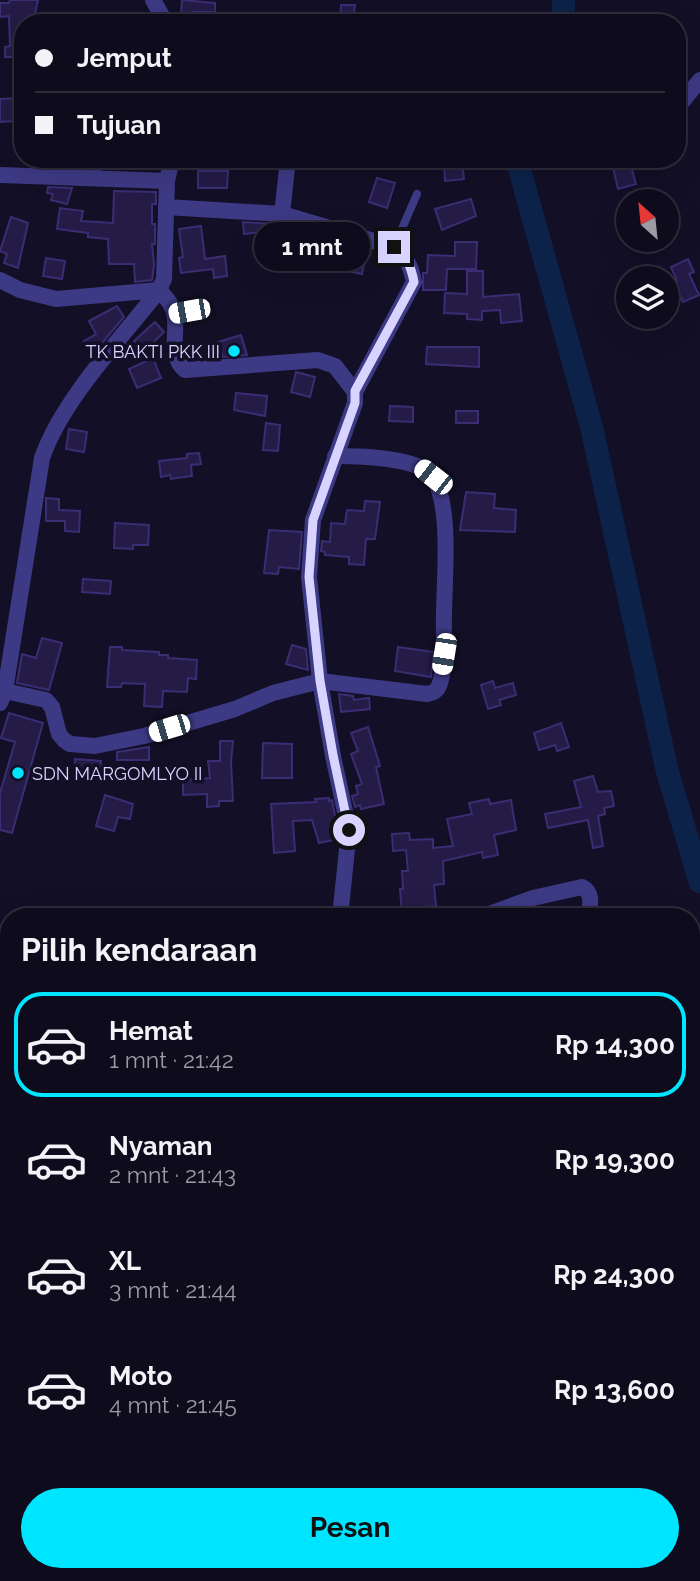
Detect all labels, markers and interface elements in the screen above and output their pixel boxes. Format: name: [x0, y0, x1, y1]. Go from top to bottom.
text: Jemput: [77, 43, 172, 73]
text: Tujuan: [77, 110, 161, 140]
north arrow: [616, 189, 679, 252]
map controls: [616, 189, 679, 329]
callout: 1 mnt: [254, 222, 370, 272]
route end: [378, 231, 410, 263]
text: 1 mnt: [282, 233, 342, 260]
button: layers: [616, 266, 679, 329]
car: [167, 297, 212, 325]
place label: TK BAKTI PKK III: [85, 341, 220, 362]
marker: TK BAKTI PKK III: [226, 343, 242, 359]
car: [410, 456, 457, 498]
car: [431, 632, 458, 676]
car: [146, 712, 193, 744]
place label: SDN MARGOMLYO II: [32, 763, 203, 784]
marker: SDN MARGOMLYO II: [10, 765, 26, 781]
route start: [333, 814, 365, 846]
text: Pilih kendaraan: [21, 931, 257, 968]
icon: car: [25, 1013, 88, 1076]
text: Hemat: [109, 1016, 193, 1046]
text: Rp 14,300: [555, 1030, 675, 1060]
text: 1 mnt · 21:42: [109, 1046, 234, 1073]
icon: car: [25, 1128, 88, 1191]
text: Nyaman: [109, 1131, 213, 1161]
text: Rp 19,300: [554, 1145, 675, 1175]
text: 2 mnt · 21:43: [109, 1161, 236, 1188]
icon: car: [25, 1243, 88, 1306]
text: XL: [109, 1246, 141, 1276]
text: Rp 24,300: [553, 1260, 675, 1290]
text: 3 mnt · 21:44: [109, 1276, 237, 1303]
icon: car: [25, 1358, 88, 1421]
text: Moto: [109, 1361, 172, 1391]
text: Rp 13,600: [554, 1375, 675, 1405]
text: 4 mnt · 21:45: [109, 1391, 237, 1418]
button: Pesan: [21, 1488, 679, 1568]

